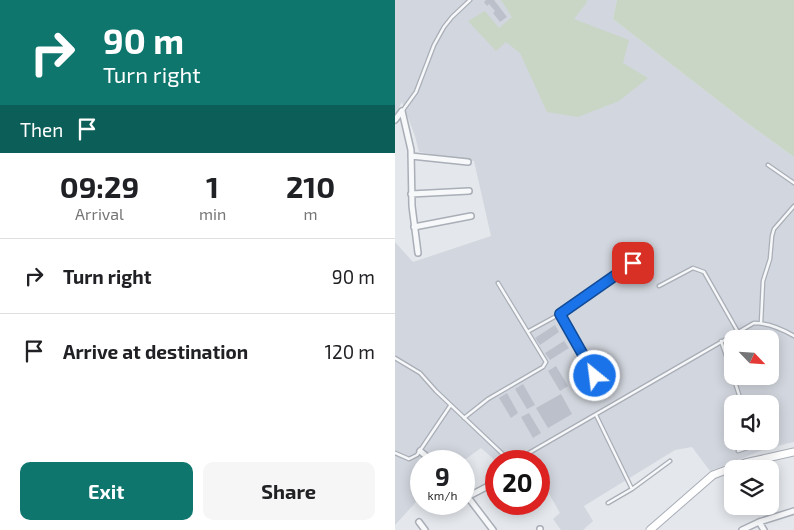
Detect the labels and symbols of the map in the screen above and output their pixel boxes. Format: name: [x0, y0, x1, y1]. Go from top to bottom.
pin: [612, 242, 654, 284]
north arrow: [724, 330, 779, 385]
position arrow: [568, 349, 620, 401]
speed limit sign: 20: [485, 450, 550, 515]

